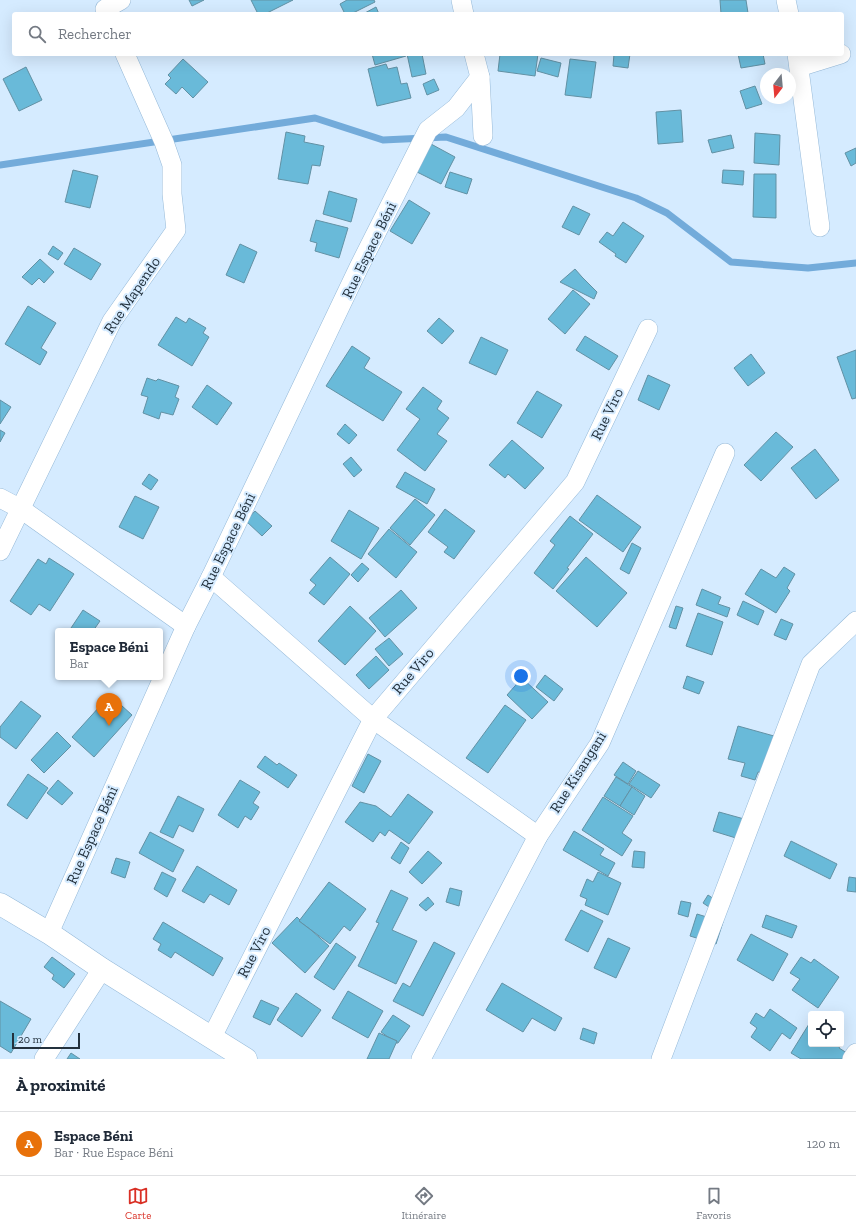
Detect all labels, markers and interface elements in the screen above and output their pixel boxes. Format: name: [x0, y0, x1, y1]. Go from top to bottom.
search box: [12, 12, 844, 56]
icon: search: [26, 23, 48, 45]
text: Rechercher: [58, 25, 132, 43]
north arrow: [760, 68, 796, 104]
street label: Rue Espace Béni: [338, 199, 400, 301]
street label: Rue Mapendo: [100, 253, 164, 337]
street label: Rue Viro: [587, 385, 627, 443]
street label: Rue Espace Béni: [197, 490, 259, 592]
popup: [55, 628, 163, 680]
text: Espace Béni: [69, 638, 149, 656]
street label: Rue Viro: [388, 644, 438, 698]
text: Bar: [69, 656, 89, 671]
your location: [511, 666, 531, 686]
pin: A: [96, 693, 122, 726]
street label: Rue Kisangani: [546, 728, 610, 816]
street label: Rue Espace Béni: [62, 783, 122, 887]
street label: Rue Viro: [233, 923, 275, 981]
map controls: [808, 1011, 844, 1047]
button: locate: [808, 1011, 844, 1047]
scale bar: [12, 1031, 80, 1050]
text: 20 m: [18, 1033, 42, 1046]
text: À proximité: [16, 1075, 105, 1095]
text: Espace Béni: [54, 1127, 133, 1145]
text: A: [25, 1136, 33, 1151]
text: 120 m: [807, 1136, 840, 1151]
text: Bar · Rue Espace Béni: [54, 1145, 173, 1160]
tab: Carte: [125, 1185, 151, 1222]
tab: Itinéraire: [401, 1185, 446, 1222]
tab: Favoris: [696, 1185, 731, 1222]

